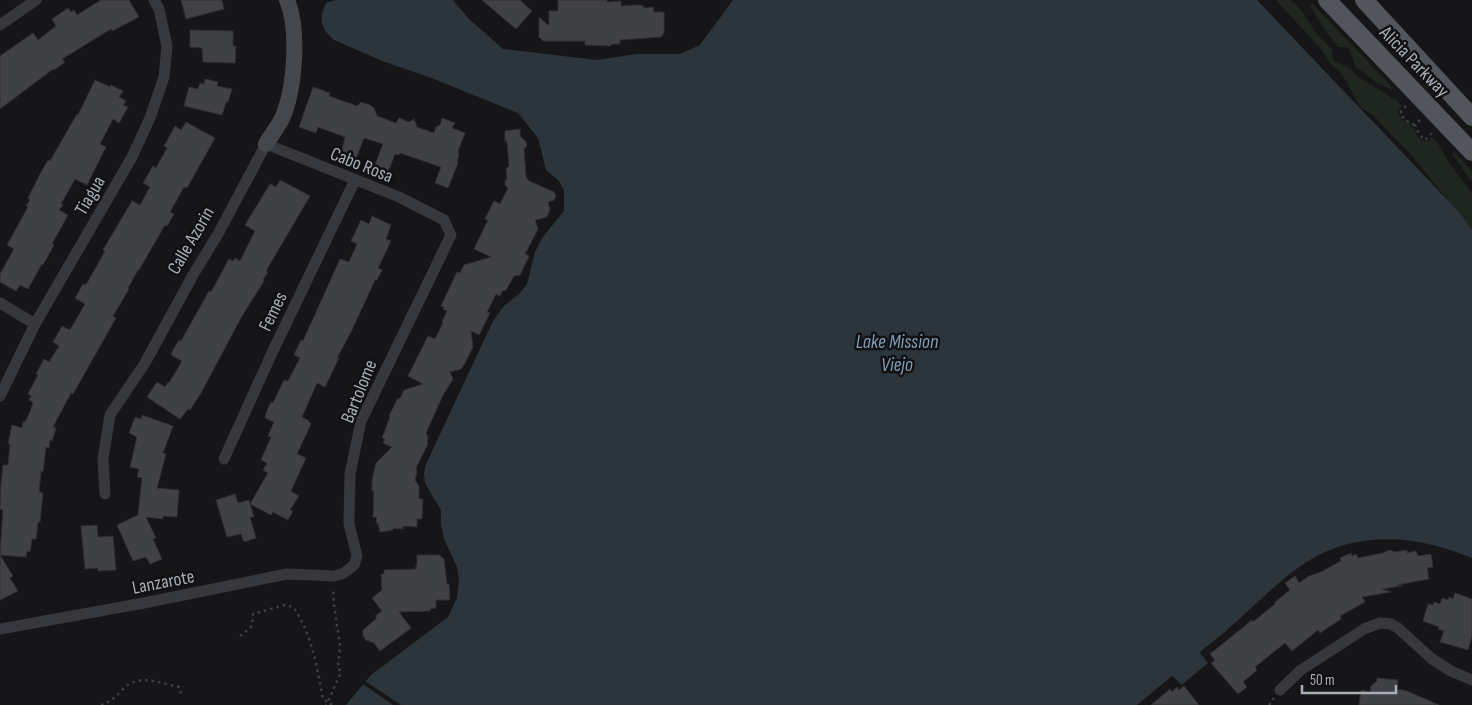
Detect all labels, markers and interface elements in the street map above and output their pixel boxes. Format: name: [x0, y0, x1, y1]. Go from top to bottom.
street label: Alicia Parkway: [1374, 21, 1454, 103]
street label: Cabo Rosa: [327, 142, 396, 188]
street label: Tiagua: [70, 172, 111, 219]
street label: Calle Azorin: [163, 203, 220, 278]
street label: Femes: [254, 288, 293, 335]
water label: Lake Mission Viejo: [856, 330, 938, 377]
street label: Bartolome: [336, 357, 382, 427]
street label: Lanzarote: [130, 565, 196, 600]
scale bar: [1302, 662, 1396, 694]
text: 50 m: [1310, 671, 1335, 690]

